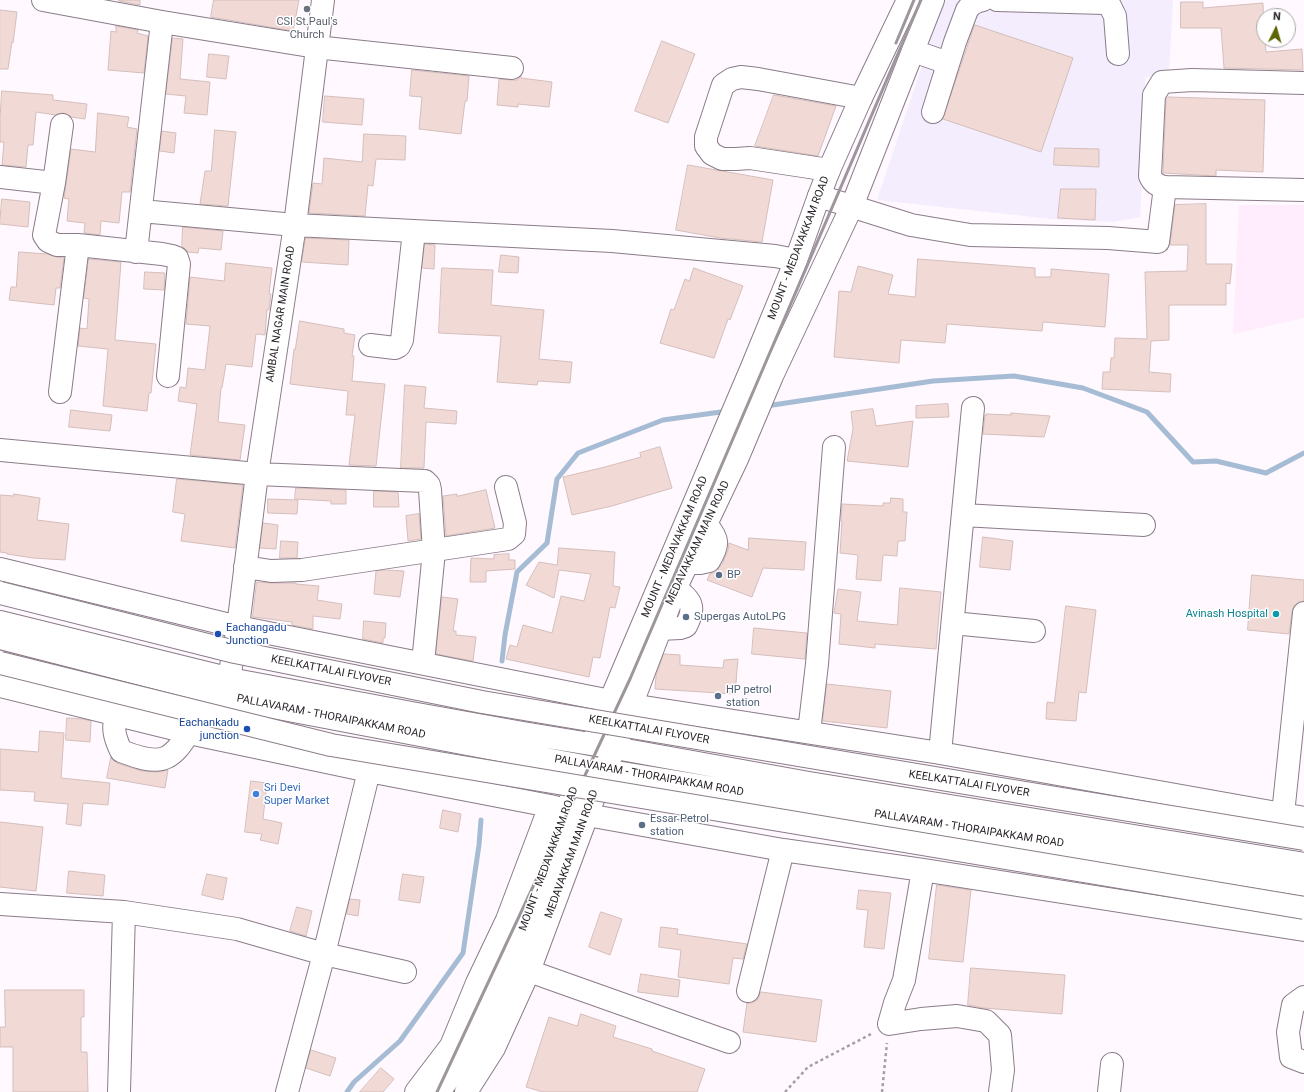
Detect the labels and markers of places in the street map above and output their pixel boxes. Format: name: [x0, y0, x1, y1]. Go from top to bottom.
marker: CSI St.Paul's Church: [302, 4, 312, 14]
place label: CSI St.Paul's Church: [276, 15, 338, 41]
place label: BP: [727, 568, 741, 582]
marker: BP: [714, 570, 724, 580]
place label: Avinash Hospital: [1186, 607, 1268, 621]
marker: Avinash Hospital: [1271, 609, 1281, 619]
place label: Supergas AutoLPG: [694, 610, 786, 624]
marker: Supergas AutoLPG: [681, 612, 691, 622]
place label: Eachangadu Junction: [226, 621, 287, 647]
marker: Eachangadu Junction: [213, 629, 223, 639]
place label: HP petrol station: [726, 683, 772, 709]
marker: HP petrol station: [713, 691, 723, 701]
place label: Eachankadu junction: [179, 716, 239, 742]
marker: Eachankadu junction: [242, 724, 252, 734]
place label: Sri Devi Super Market: [264, 781, 329, 807]
marker: Sri Devi Super Market: [251, 789, 261, 799]
place label: Essar Petrol station: [650, 812, 709, 838]
marker: Essar Petrol station: [637, 820, 647, 830]

